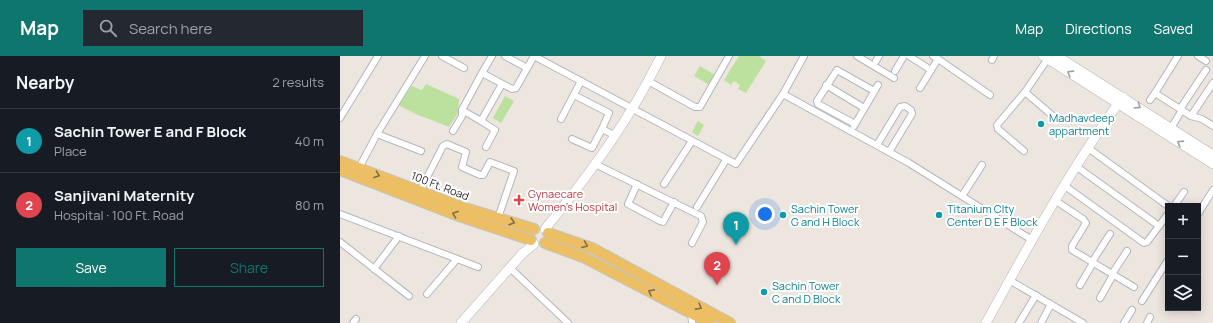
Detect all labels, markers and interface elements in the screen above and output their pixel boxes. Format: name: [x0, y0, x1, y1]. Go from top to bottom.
search box: [83, 10, 363, 46]
text: Map: [20, 15, 59, 41]
icon: search: [97, 17, 119, 39]
text: Search here: [129, 18, 212, 39]
text: Map: [1015, 19, 1043, 38]
text: Directions: [1065, 19, 1132, 38]
text: Saved: [1154, 19, 1193, 38]
text: Nearby: [16, 71, 74, 94]
one-way arrow: [1067, 71, 1074, 78]
text: 2 results: [272, 73, 324, 91]
one-way arrow: [1134, 102, 1141, 109]
place label: Madhavdeep appartment: [1049, 110, 1115, 138]
marker: Madhavdeep appartment: [1036, 119, 1046, 129]
text: Sachin Tower E and F Block: [54, 121, 246, 142]
text: 1: [26, 132, 32, 150]
text: 40 m: [295, 132, 324, 150]
one-way arrow: [1177, 140, 1184, 147]
text: Place: [54, 142, 87, 160]
street label: 100 Ft. Road: [409, 168, 471, 203]
one-way arrow: [373, 170, 380, 178]
text: Sanjivani Maternity: [54, 185, 194, 206]
place label: Gynaecare Women's Hospital: [528, 186, 617, 214]
marker: Gynaecare Women's Hospital: [513, 194, 525, 206]
text: 2: [25, 196, 33, 214]
text: 80 m: [295, 196, 324, 214]
place label: Sachin Tower G and H Block: [791, 201, 860, 229]
place label: Titanium CIty Center D E F Block: [947, 201, 1038, 229]
map controls: [1165, 203, 1201, 311]
button: +: [1165, 203, 1201, 239]
your location: [755, 204, 775, 224]
text: Hospital · 100 Ft. Road: [54, 206, 184, 224]
marker: Sachin Tower G and H Block: [778, 210, 788, 220]
marker: Titanium CIty Center D E F Block: [934, 210, 944, 220]
one-way arrow: [451, 211, 458, 219]
pin: 1: [723, 212, 749, 245]
one-way arrow: [509, 217, 516, 226]
button: −: [1165, 239, 1201, 275]
one-way arrow: [580, 240, 588, 248]
button: Save: [16, 248, 166, 287]
button: Share: [174, 248, 324, 287]
pin: 2: [704, 252, 730, 285]
button: layers: [1165, 275, 1201, 311]
place label: Sachin Tower C and D Block: [772, 278, 841, 306]
marker: Sachin Tower C and D Block: [759, 287, 769, 297]
one-way arrow: [647, 289, 655, 296]
one-way arrow: [695, 302, 703, 309]

